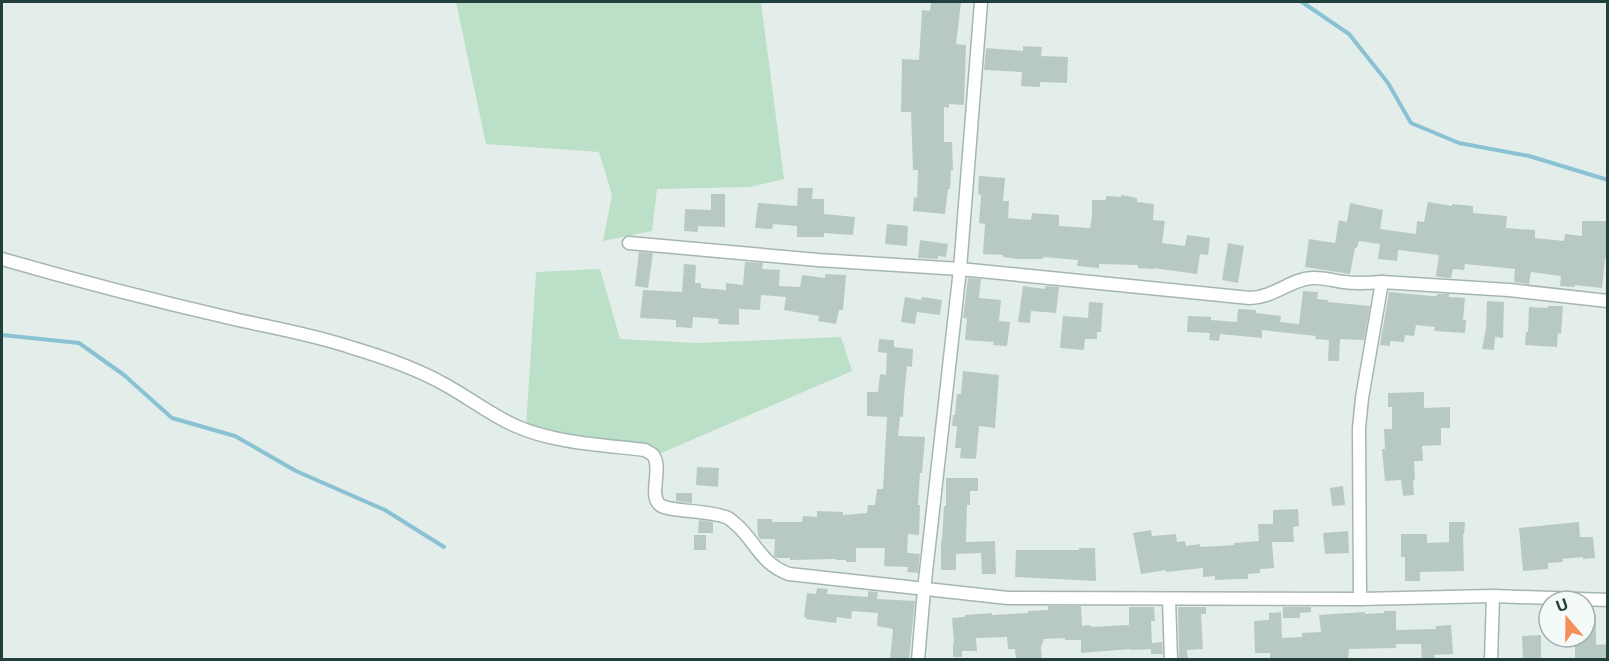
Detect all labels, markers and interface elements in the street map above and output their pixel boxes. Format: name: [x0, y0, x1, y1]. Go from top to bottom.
north arrow: [1537, 589, 1597, 649]
text: U: [1552, 592, 1571, 617]

